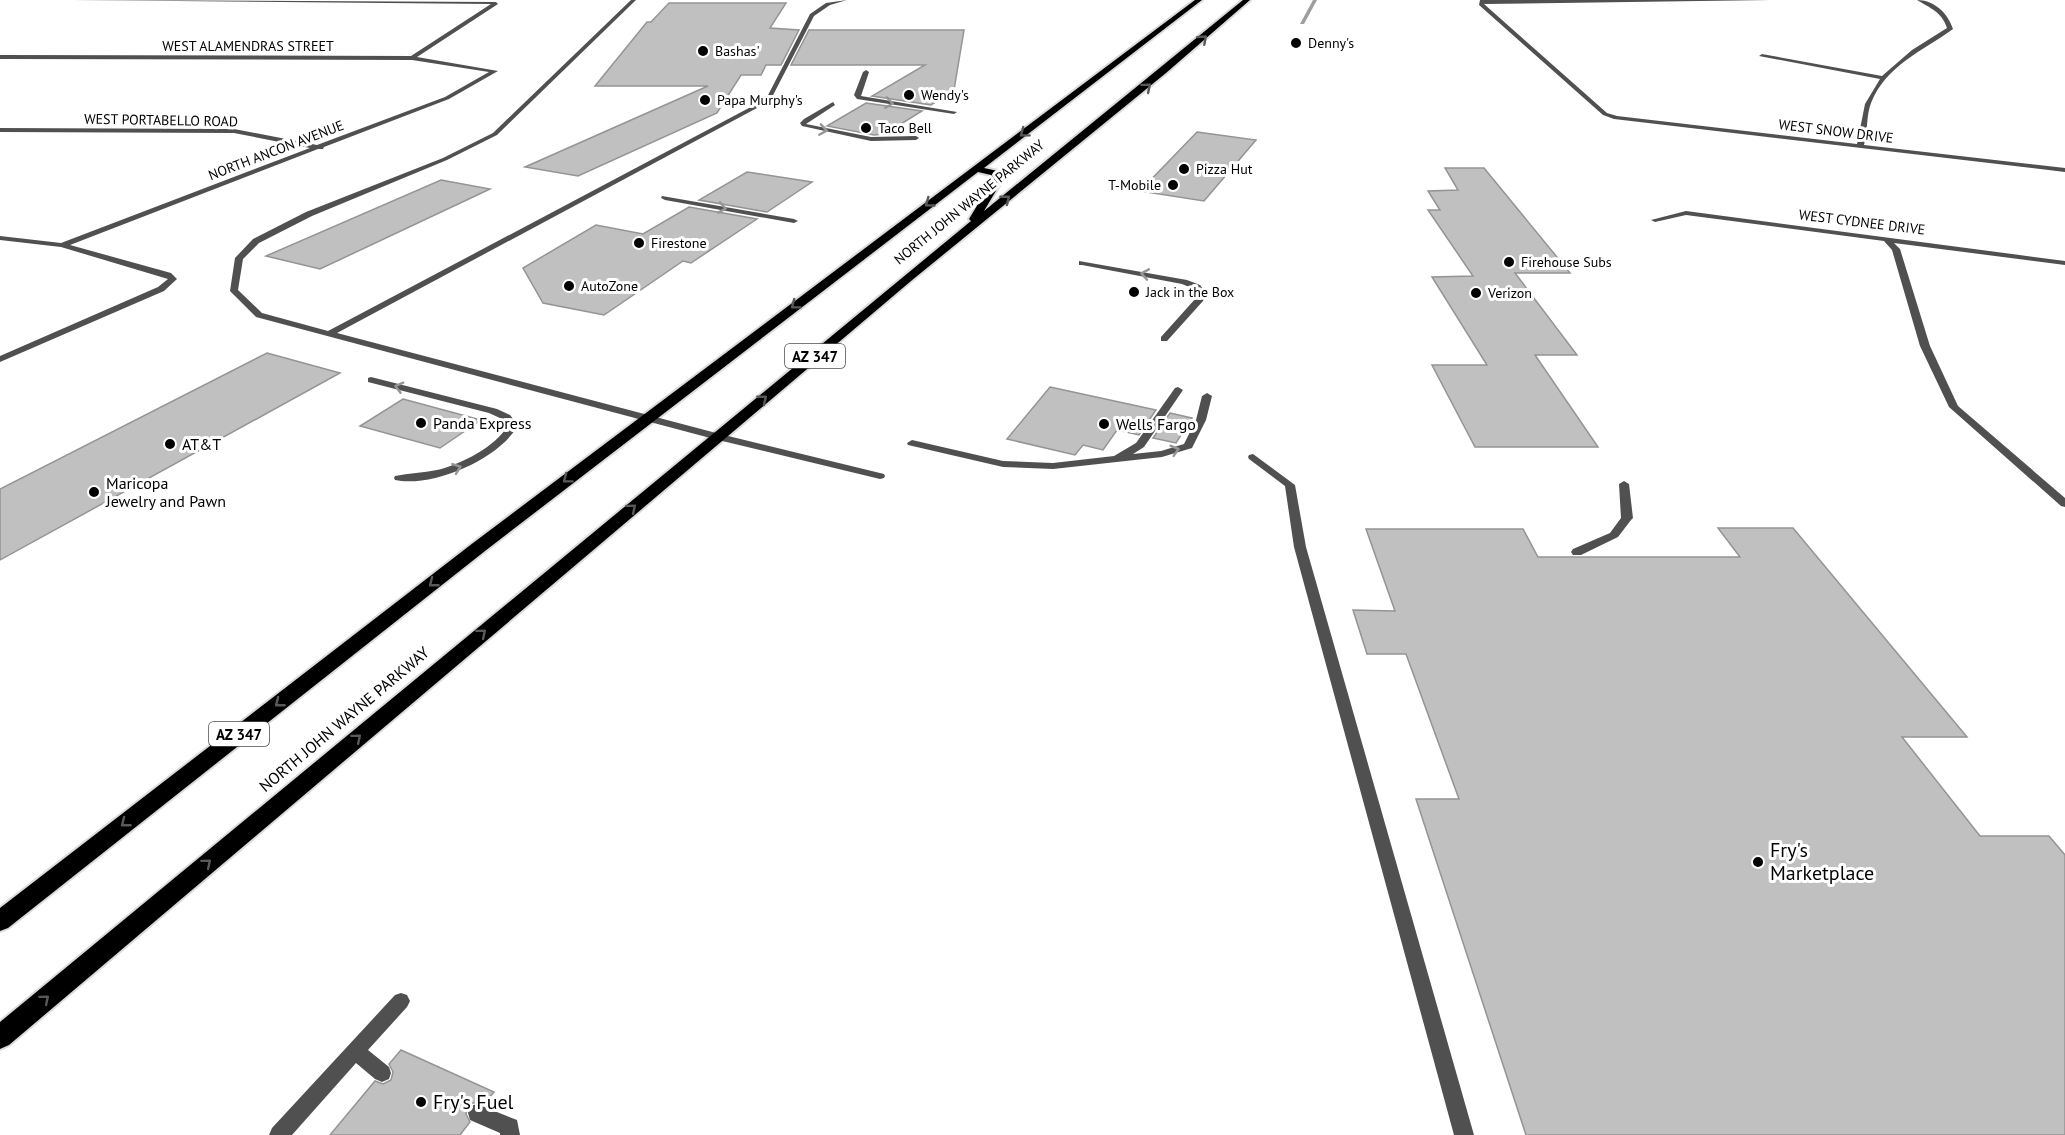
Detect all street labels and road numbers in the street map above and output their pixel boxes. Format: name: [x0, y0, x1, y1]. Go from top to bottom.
street label: WEST ALAMENDRAS STREET: [162, 37, 334, 55]
street label: WEST PORTABELLO ROAD: [84, 110, 238, 130]
street label: WEST SNOW DRIVE: [1778, 115, 1894, 147]
street label: NORTH ANCON AVENUE: [206, 116, 346, 184]
street label: NORTH JOHN WAYNE PARKWAY: [890, 136, 1048, 268]
street label: WEST CYDNEE DRIVE: [1798, 205, 1926, 239]
road number: AZ 347: [785, 344, 845, 368]
street label: NORTH JOHN WAYNE PARKWAY: [255, 642, 433, 796]
road number: AZ 347: [209, 722, 269, 746]

